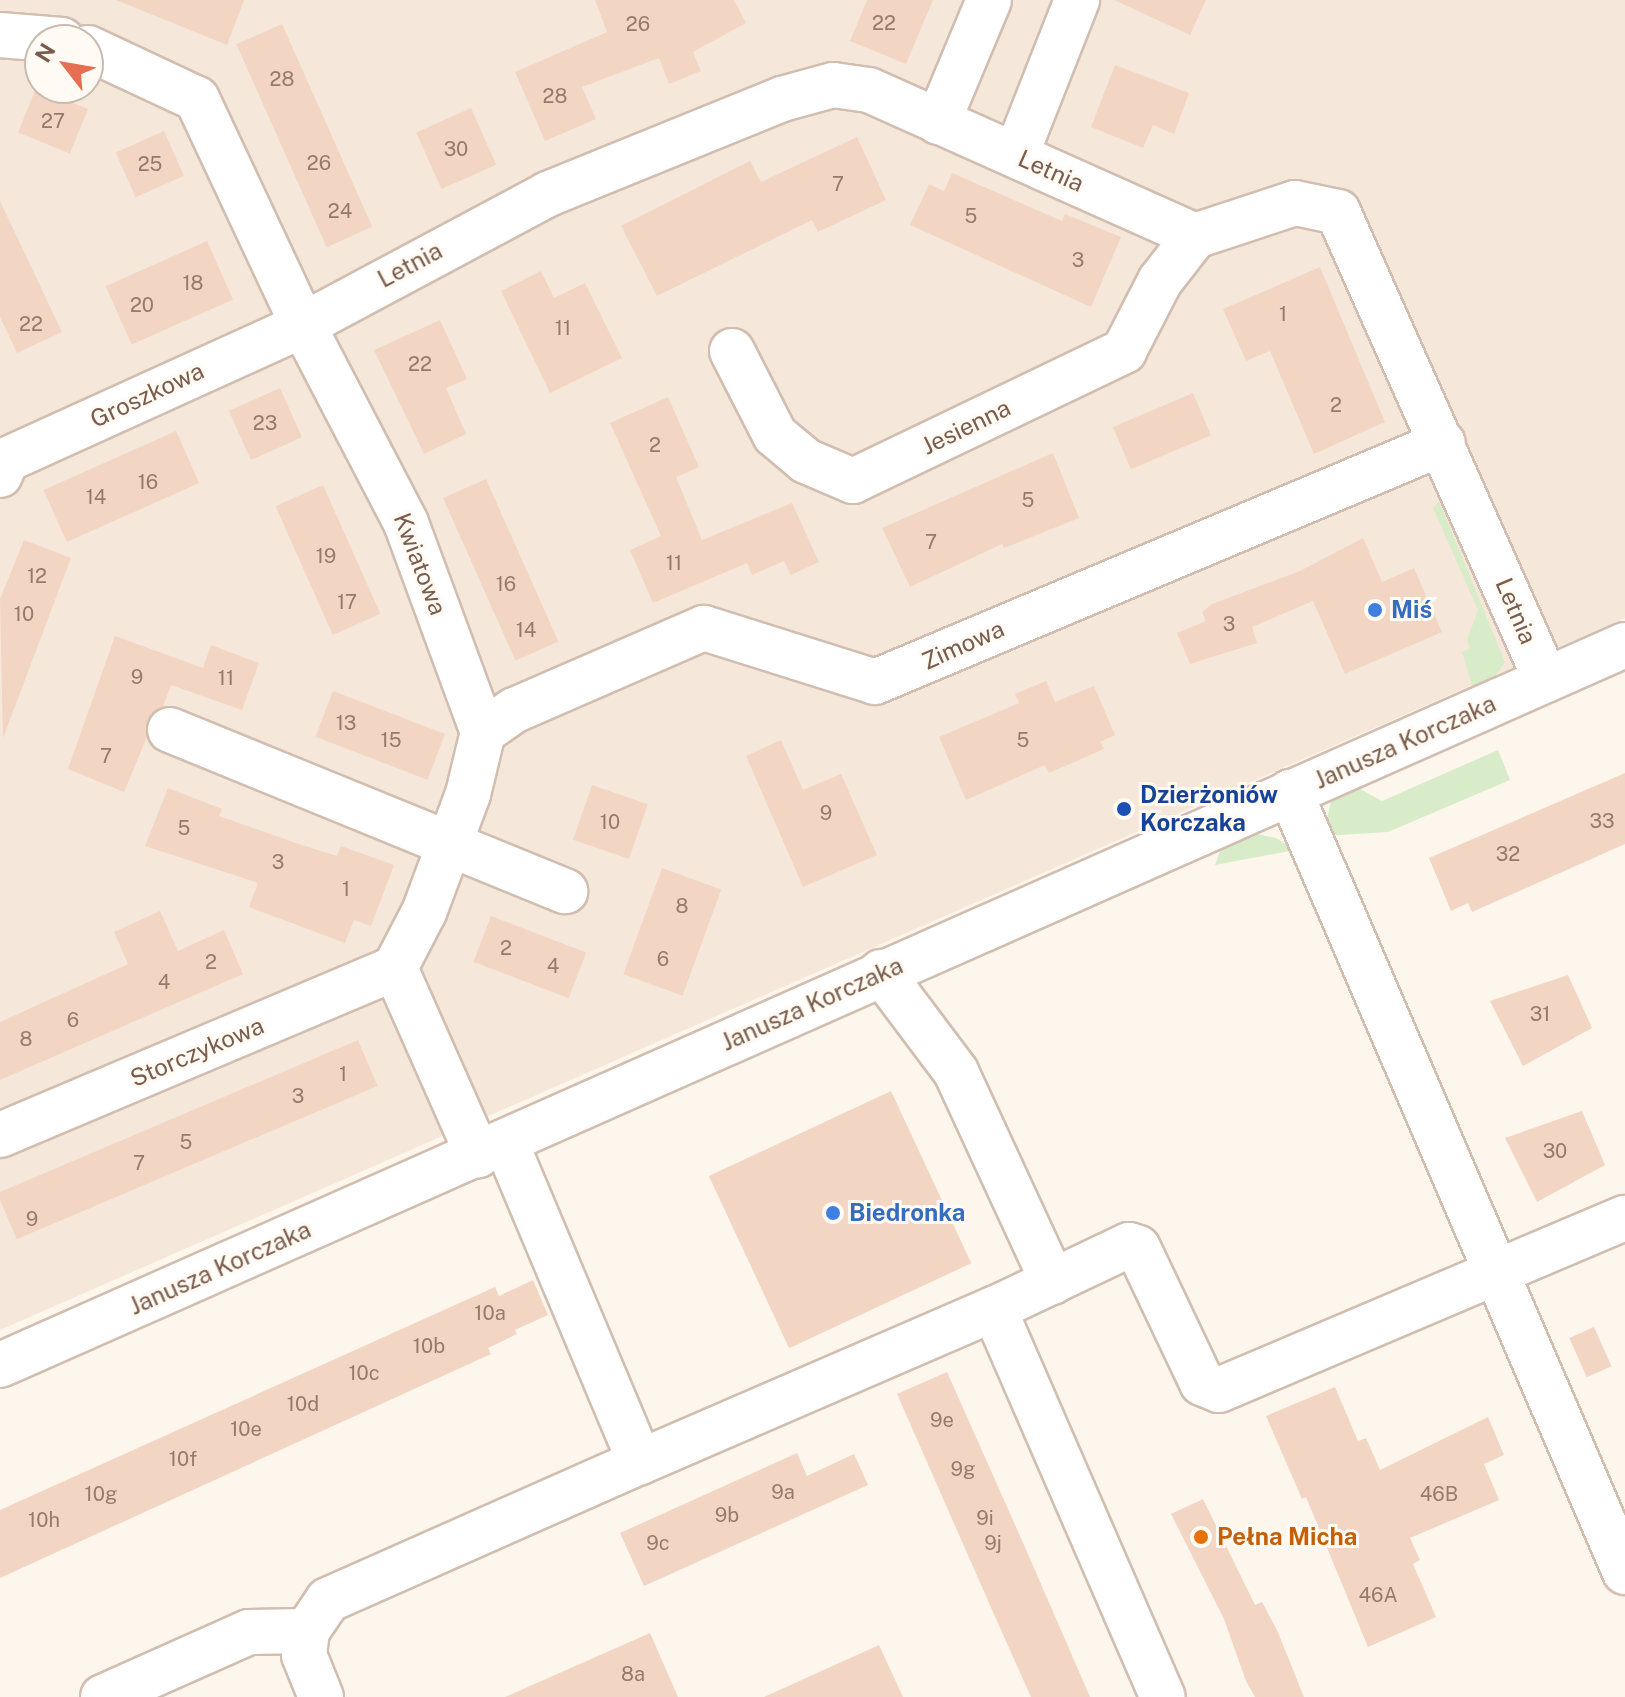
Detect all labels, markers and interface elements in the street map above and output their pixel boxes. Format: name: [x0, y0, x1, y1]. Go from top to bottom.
house number: 22: [872, 11, 896, 35]
house number: 26: [626, 12, 650, 36]
north arrow: [24, 24, 104, 104]
text: N: [30, 39, 61, 67]
house number: 28: [270, 67, 294, 91]
house number: 28: [543, 84, 567, 108]
house number: 27: [41, 109, 65, 133]
house number: 30: [444, 137, 468, 161]
street label: Letnia: [1014, 144, 1088, 198]
house number: 26: [307, 151, 331, 175]
house number: 25: [138, 152, 162, 176]
house number: 7: [832, 172, 844, 196]
house number: 24: [328, 199, 352, 223]
house number: 5: [965, 204, 977, 228]
street label: Letnia: [373, 236, 447, 294]
house number: 3: [1072, 248, 1084, 272]
house number: 18: [182, 271, 204, 295]
house number: 20: [130, 293, 154, 317]
house number: 1: [1279, 302, 1287, 326]
house number: 22: [19, 312, 43, 336]
house number: 11: [555, 316, 571, 340]
house number: 22: [408, 352, 432, 376]
street label: Groszkowa: [86, 356, 208, 434]
street label: Jesienna: [917, 393, 1015, 461]
house number: 2: [1330, 393, 1342, 417]
house number: 23: [253, 411, 277, 435]
house number: 2: [649, 433, 661, 457]
house number: 16: [138, 470, 158, 494]
house number: 14: [86, 485, 106, 509]
house number: 5: [1022, 488, 1034, 512]
street label: Kwiatowa: [387, 509, 453, 619]
house number: 7: [925, 530, 937, 554]
house number: 19: [316, 544, 336, 568]
house number: 11: [666, 551, 682, 575]
house number: 12: [27, 564, 47, 588]
house number: 16: [496, 572, 516, 596]
street label: Letnia: [1489, 574, 1543, 648]
house number: 17: [337, 590, 357, 614]
place label: Miś: [1391, 596, 1432, 624]
marker: Miś: [1366, 601, 1384, 619]
house number: 10: [14, 602, 34, 626]
house number: 3: [1223, 612, 1235, 636]
street label: Zimowa: [917, 614, 1009, 676]
house number: 14: [516, 618, 536, 642]
house number: 9: [131, 665, 143, 689]
house number: 11: [218, 666, 234, 690]
street label: Janusza Korczaka: [1310, 689, 1500, 795]
house number: 13: [336, 711, 356, 735]
house number: 15: [381, 728, 401, 752]
house number: 5: [1017, 728, 1029, 752]
house number: 7: [100, 744, 112, 768]
place label: Dzierżoniów Korczaka: [1140, 781, 1278, 837]
marker: Dzierżoniów Korczaka: [1115, 800, 1133, 818]
house number: 9: [820, 801, 832, 825]
house number: 33: [1589, 809, 1615, 833]
house number: 10: [600, 810, 620, 834]
house number: 5: [178, 816, 190, 840]
house number: 32: [1496, 842, 1520, 866]
house number: 3: [272, 850, 284, 874]
house number: 1: [342, 877, 350, 901]
house number: 8: [676, 894, 688, 918]
house number: 2: [500, 936, 512, 960]
house number: 6: [657, 947, 669, 971]
house number: 2: [205, 950, 217, 974]
street label: Janusza Korczaka: [717, 951, 907, 1057]
house number: 4: [547, 954, 559, 978]
house number: 4: [158, 970, 170, 994]
house number: 31: [1530, 1002, 1550, 1026]
house number: 6: [67, 1008, 79, 1032]
street label: Storczykowa: [126, 1011, 268, 1093]
house number: 8: [20, 1027, 32, 1051]
house number: 1: [339, 1062, 347, 1086]
house number: 3: [292, 1084, 304, 1108]
house number: 5: [180, 1130, 192, 1154]
house number: 30: [1543, 1139, 1567, 1163]
house number: 7: [133, 1151, 145, 1175]
place label: Biedronka: [849, 1199, 965, 1227]
marker: Biedronka: [824, 1204, 842, 1222]
house number: 9: [26, 1207, 38, 1231]
street label: Janusza Korczaka: [125, 1215, 315, 1321]
house number: 10a: [474, 1301, 506, 1325]
house number: 10b: [413, 1334, 445, 1358]
house number: 10c: [348, 1361, 380, 1385]
house number: 10d: [287, 1392, 319, 1416]
house number: 9e: [930, 1408, 954, 1432]
house number: 10e: [230, 1417, 262, 1441]
house number: 10f: [169, 1447, 197, 1471]
house number: 9g: [951, 1457, 975, 1481]
house number: 9a: [771, 1480, 795, 1504]
house number: 10g: [85, 1482, 117, 1506]
house number: 46B: [1420, 1482, 1458, 1506]
house number: 9b: [715, 1503, 739, 1527]
house number: 9i: [976, 1506, 994, 1530]
house number: 10h: [28, 1508, 60, 1532]
place label: Pełna Micha: [1217, 1523, 1357, 1551]
marker: Pełna Micha: [1192, 1528, 1210, 1546]
house number: 9c: [646, 1531, 670, 1555]
house number: 9j: [984, 1531, 1002, 1555]
house number: 46A: [1358, 1583, 1398, 1607]
house number: 8a: [621, 1662, 645, 1686]

